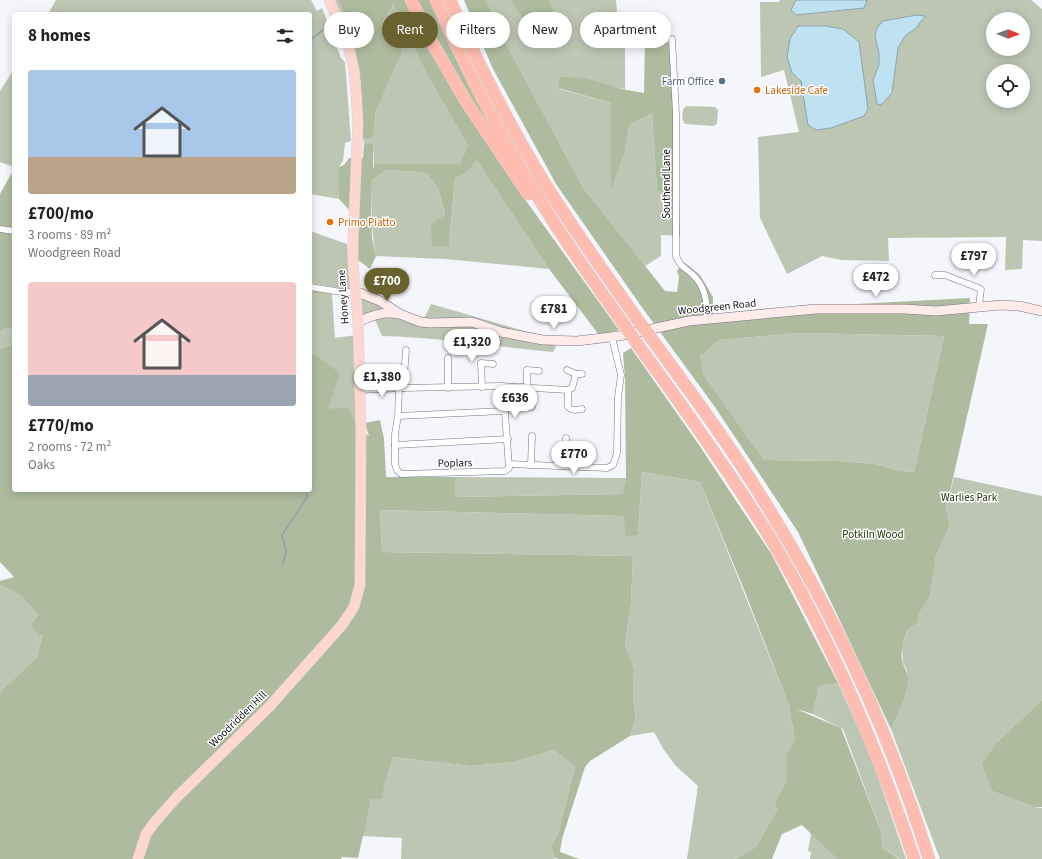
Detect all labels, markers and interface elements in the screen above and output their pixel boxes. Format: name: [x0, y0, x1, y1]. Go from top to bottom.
chip: Buy: [324, 12, 374, 48]
chip: Rent: [382, 12, 438, 48]
chip: Filters: [446, 12, 510, 48]
chip: New: [518, 12, 572, 48]
chip: Apartment: [580, 12, 671, 48]
north arrow: [986, 12, 1030, 56]
map controls: [986, 12, 1030, 108]
text: 8 homes: [28, 24, 90, 48]
icon: filters: [274, 25, 296, 47]
button: locate: [986, 64, 1030, 108]
place label: Farm Office: [662, 74, 715, 89]
marker: Farm Office: [717, 76, 727, 86]
place label: Lakeside Cafe: [765, 83, 829, 98]
marker: Lakeside Cafe: [752, 85, 762, 95]
icon: home: [126, 96, 198, 168]
street label: Southend Lane: [659, 149, 674, 219]
text: £700/mo: [28, 202, 94, 226]
place label: Primo Piatto: [338, 215, 395, 230]
marker: Primo Piatto: [325, 217, 335, 227]
text: 3 rooms · 89 m²: [28, 226, 111, 244]
pin: £797: [950, 243, 998, 277]
text: Woodgreen Road: [28, 244, 121, 262]
text: £797: [960, 247, 988, 265]
pin: £472: [852, 264, 900, 298]
pin: £700: [363, 268, 411, 302]
text: £472: [862, 268, 890, 286]
street label: Honey Lane: [334, 269, 352, 325]
text: £700: [373, 272, 401, 290]
street label: Woodgreen Road: [677, 295, 757, 319]
pin: £781: [530, 296, 578, 330]
text: £781: [540, 300, 568, 318]
icon: home: [126, 308, 198, 380]
pin: £1,320: [439, 329, 505, 363]
text: £1,320: [453, 333, 491, 351]
pin: £1,380: [349, 364, 415, 398]
text: £1,380: [363, 368, 401, 386]
pin: £636: [491, 385, 539, 419]
text: £636: [501, 389, 529, 407]
text: £770/mo: [28, 414, 94, 438]
text: 2 rooms · 72 m²: [28, 438, 111, 456]
pin: £770: [550, 441, 598, 475]
text: £770: [560, 445, 588, 463]
street label: Poplars: [437, 455, 473, 471]
text: Oaks: [28, 456, 55, 474]
park label: Warlies Park: [941, 490, 998, 505]
park label: Potkiln Wood: [842, 527, 904, 542]
street label: Woodridden Hill: [206, 688, 270, 750]

